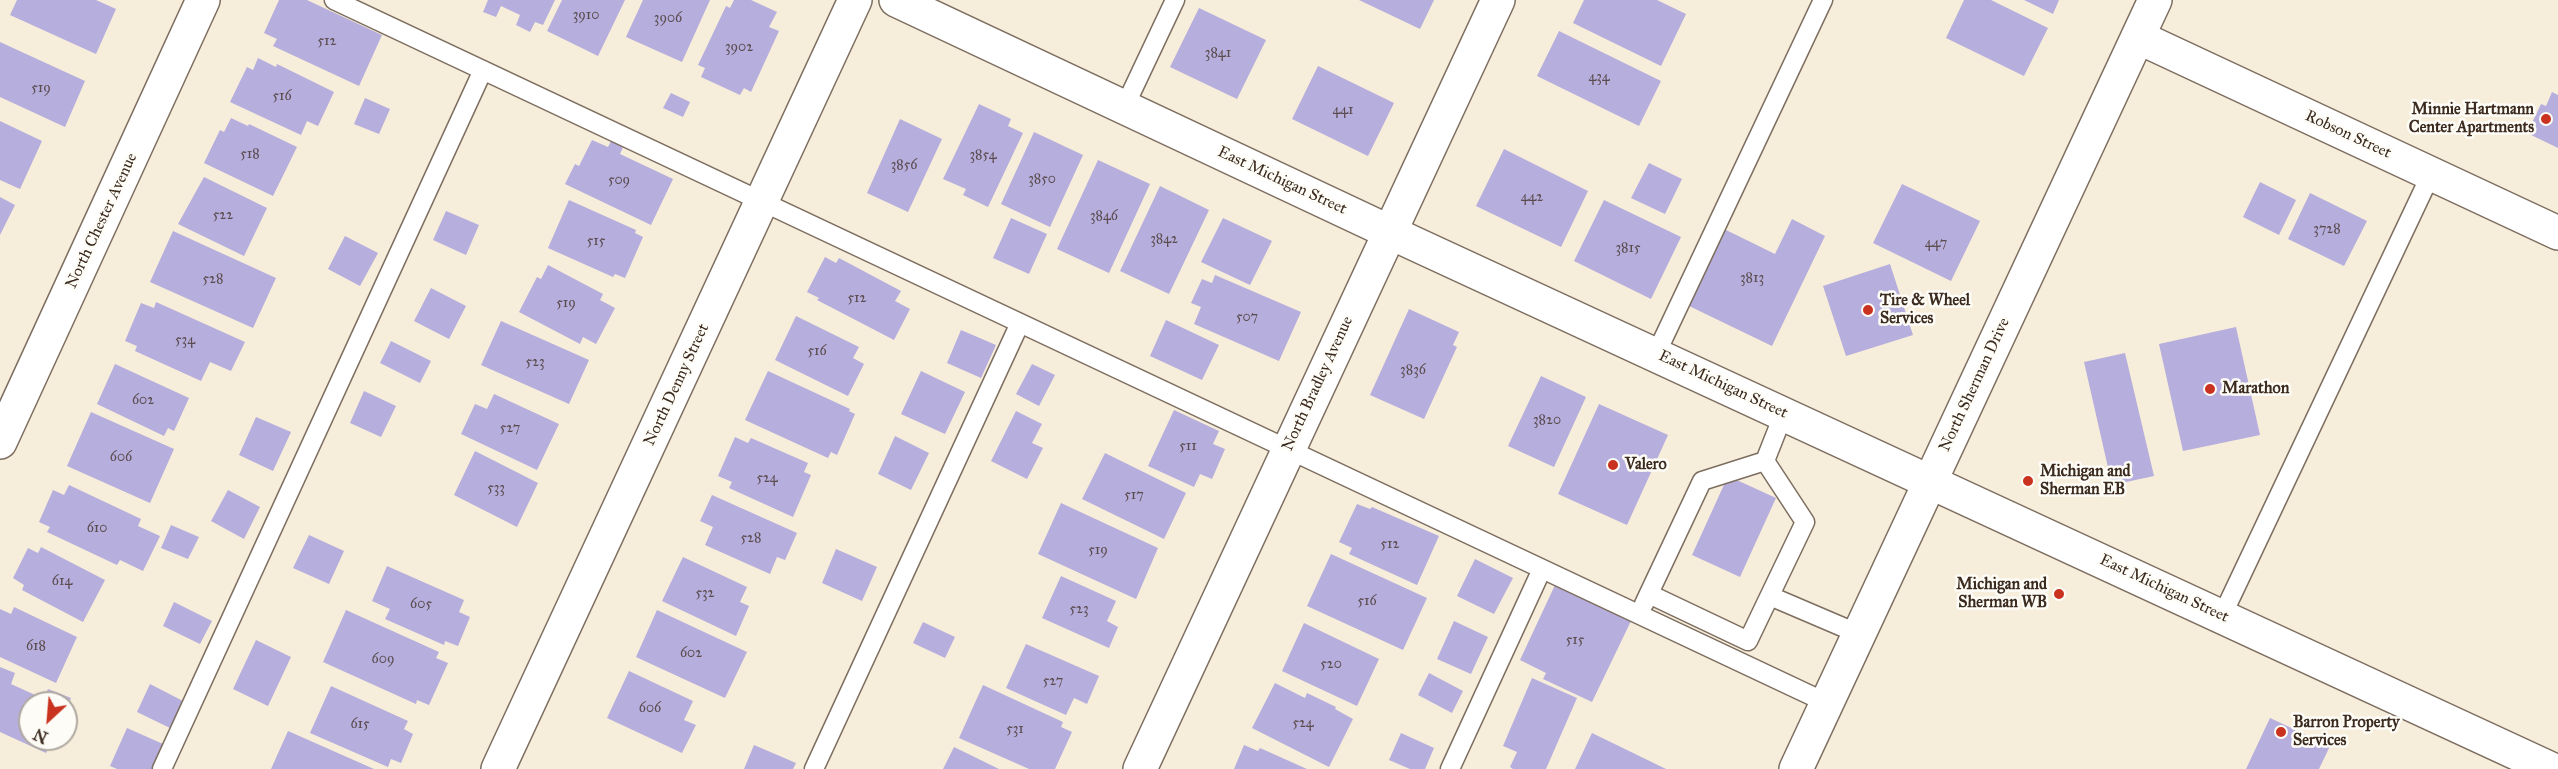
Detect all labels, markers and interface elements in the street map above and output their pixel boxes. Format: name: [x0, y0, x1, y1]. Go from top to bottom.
house number: 3910: [573, 8, 599, 24]
house number: 3906: [654, 11, 682, 27]
house number: 512: [318, 34, 336, 50]
house number: 3902: [725, 40, 753, 56]
house number: 3841: [1205, 46, 1231, 62]
house number: 434: [1588, 70, 1610, 86]
house number: 519: [31, 81, 51, 97]
house number: 516: [272, 89, 292, 105]
place label: Minnie Hartmann Center Apartments: [2409, 100, 2534, 138]
house number: 441: [1332, 103, 1354, 119]
street label: Robson Street: [2302, 107, 2394, 163]
marker: Minnie Hartmann Center Apartments: [2539, 112, 2553, 126]
street label: East Michigan Street: [1214, 143, 1350, 219]
house number: 518: [240, 147, 260, 163]
house number: 3854: [970, 148, 996, 164]
street label: North Chester Avenue: [62, 150, 142, 292]
house number: 3856: [891, 158, 917, 174]
house number: 3850: [1028, 172, 1056, 188]
house number: 509: [608, 173, 630, 189]
house number: 442: [1521, 190, 1543, 206]
house number: 522: [213, 208, 233, 224]
house number: 3846: [1090, 209, 1118, 225]
house number: 3728: [2313, 222, 2341, 238]
house number: 3842: [1150, 232, 1178, 248]
house number: 515: [587, 234, 605, 250]
house number: 447: [1925, 236, 1947, 252]
house number: 3815: [1616, 241, 1640, 257]
house number: 3813: [1740, 271, 1764, 287]
house number: 528: [203, 272, 223, 288]
house number: 512: [848, 291, 866, 307]
place label: Tire & Wheel Services: [1880, 291, 1970, 329]
house number: 519: [556, 296, 576, 312]
marker: Tire & Wheel Services: [1861, 303, 1875, 317]
house number: 507: [1236, 310, 1258, 326]
street label: North Bradley Avenue: [1278, 314, 1358, 454]
street label: North Sherman Drive: [1936, 315, 2014, 455]
street label: North Denny Street: [640, 321, 714, 449]
house number: 534: [175, 333, 195, 349]
house number: 516: [807, 344, 827, 360]
street label: East Michigan Street: [1655, 347, 1791, 423]
house number: 523: [525, 355, 545, 371]
house number: 3836: [1400, 363, 1426, 379]
place label: Marathon: [2222, 379, 2289, 399]
marker: Marathon: [2203, 382, 2217, 396]
house number: 602: [132, 393, 154, 409]
house number: 3820: [1533, 413, 1561, 429]
house number: 527: [500, 421, 520, 437]
house number: 511: [1179, 439, 1197, 455]
house number: 606: [110, 450, 132, 466]
place label: Valero: [1625, 455, 1667, 475]
marker: Valero: [1606, 458, 1620, 472]
place label: Michigan and Sherman EB: [2040, 462, 2131, 500]
house number: 524: [756, 471, 778, 487]
marker: Michigan and Sherman EB: [2021, 474, 2035, 488]
house number: 533: [487, 481, 505, 497]
house number: 517: [1124, 488, 1144, 504]
house number: 610: [87, 521, 107, 537]
house number: 528: [741, 531, 761, 547]
house number: 512: [1381, 537, 1399, 553]
house number: 519: [1088, 543, 1108, 559]
street label: East Michigan Street: [2096, 551, 2232, 627]
house number: 614: [52, 574, 72, 590]
place label: Michigan and Sherman WB: [1956, 575, 2047, 613]
house number: 532: [695, 586, 715, 602]
marker: Michigan and Sherman WB: [2052, 587, 2066, 601]
house number: 516: [1357, 594, 1377, 610]
house number: 605: [410, 597, 432, 613]
house number: 523: [1069, 602, 1089, 618]
house number: 515: [1566, 633, 1584, 649]
house number: 618: [26, 639, 46, 655]
house number: 602: [680, 646, 702, 662]
house number: 609: [372, 652, 394, 668]
house number: 520: [1320, 657, 1342, 673]
house number: 527: [1043, 674, 1063, 690]
north arrow: [18, 691, 78, 751]
house number: 606: [639, 701, 661, 717]
place label: Barron Property Services: [2293, 713, 2400, 751]
house number: 524: [1292, 716, 1314, 732]
house number: 615: [350, 717, 370, 733]
house number: 531: [1006, 722, 1024, 738]
text: N: [31, 724, 51, 747]
marker: Barron Property Services: [2274, 725, 2288, 739]

